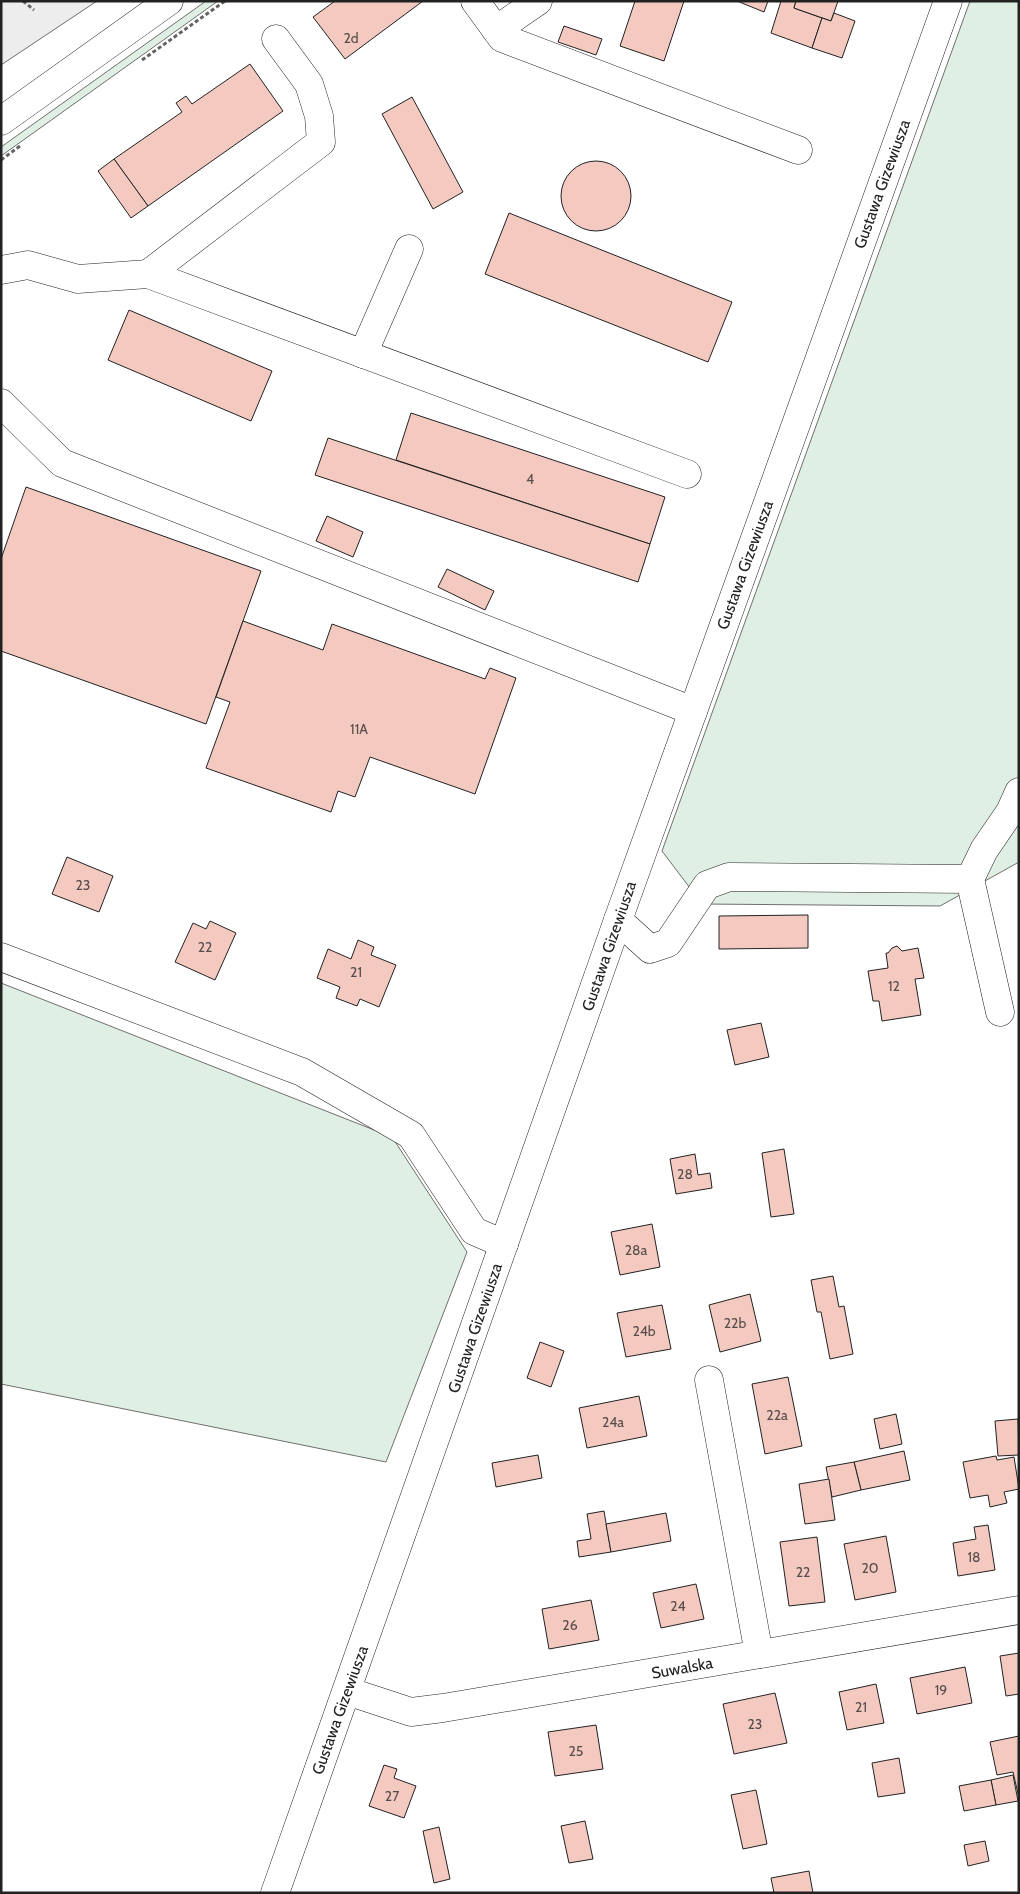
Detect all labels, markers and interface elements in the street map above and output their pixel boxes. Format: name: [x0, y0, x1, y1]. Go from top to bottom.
house number: 2d: [343, 29, 359, 47]
street label: Gustawa Gizewiusza: [850, 116, 914, 251]
house number: 4: [526, 470, 534, 488]
street label: Gustawa Gizewiusza: [713, 497, 777, 632]
house number: 11A: [350, 720, 368, 738]
house number: 23: [76, 876, 90, 894]
street label: Gustawa Gizewiusza: [578, 878, 640, 1013]
house number: 22: [198, 938, 212, 956]
house number: 21: [350, 963, 362, 981]
house number: 12: [888, 977, 900, 995]
house number: 28: [677, 1165, 693, 1183]
house number: 28a: [625, 1241, 648, 1259]
street label: Gustawa Gizewiusza: [444, 1260, 506, 1395]
house number: 22b: [724, 1314, 746, 1332]
house number: 24b: [632, 1322, 656, 1340]
house number: 22a: [766, 1406, 788, 1424]
house number: 24a: [602, 1413, 624, 1431]
house number: 18: [967, 1548, 981, 1566]
house number: 20: [861, 1559, 879, 1577]
house number: 22: [796, 1563, 810, 1581]
house number: 24: [670, 1597, 686, 1615]
house number: 26: [562, 1616, 578, 1634]
street label: Gustawa Gizewiusza: [308, 1642, 372, 1777]
street label: Suwalska: [650, 1653, 715, 1683]
house number: 19: [935, 1681, 947, 1699]
house number: 21: [855, 1698, 867, 1716]
house number: 23: [748, 1715, 762, 1733]
house number: 25: [569, 1742, 583, 1760]
house number: 27: [385, 1787, 399, 1805]

